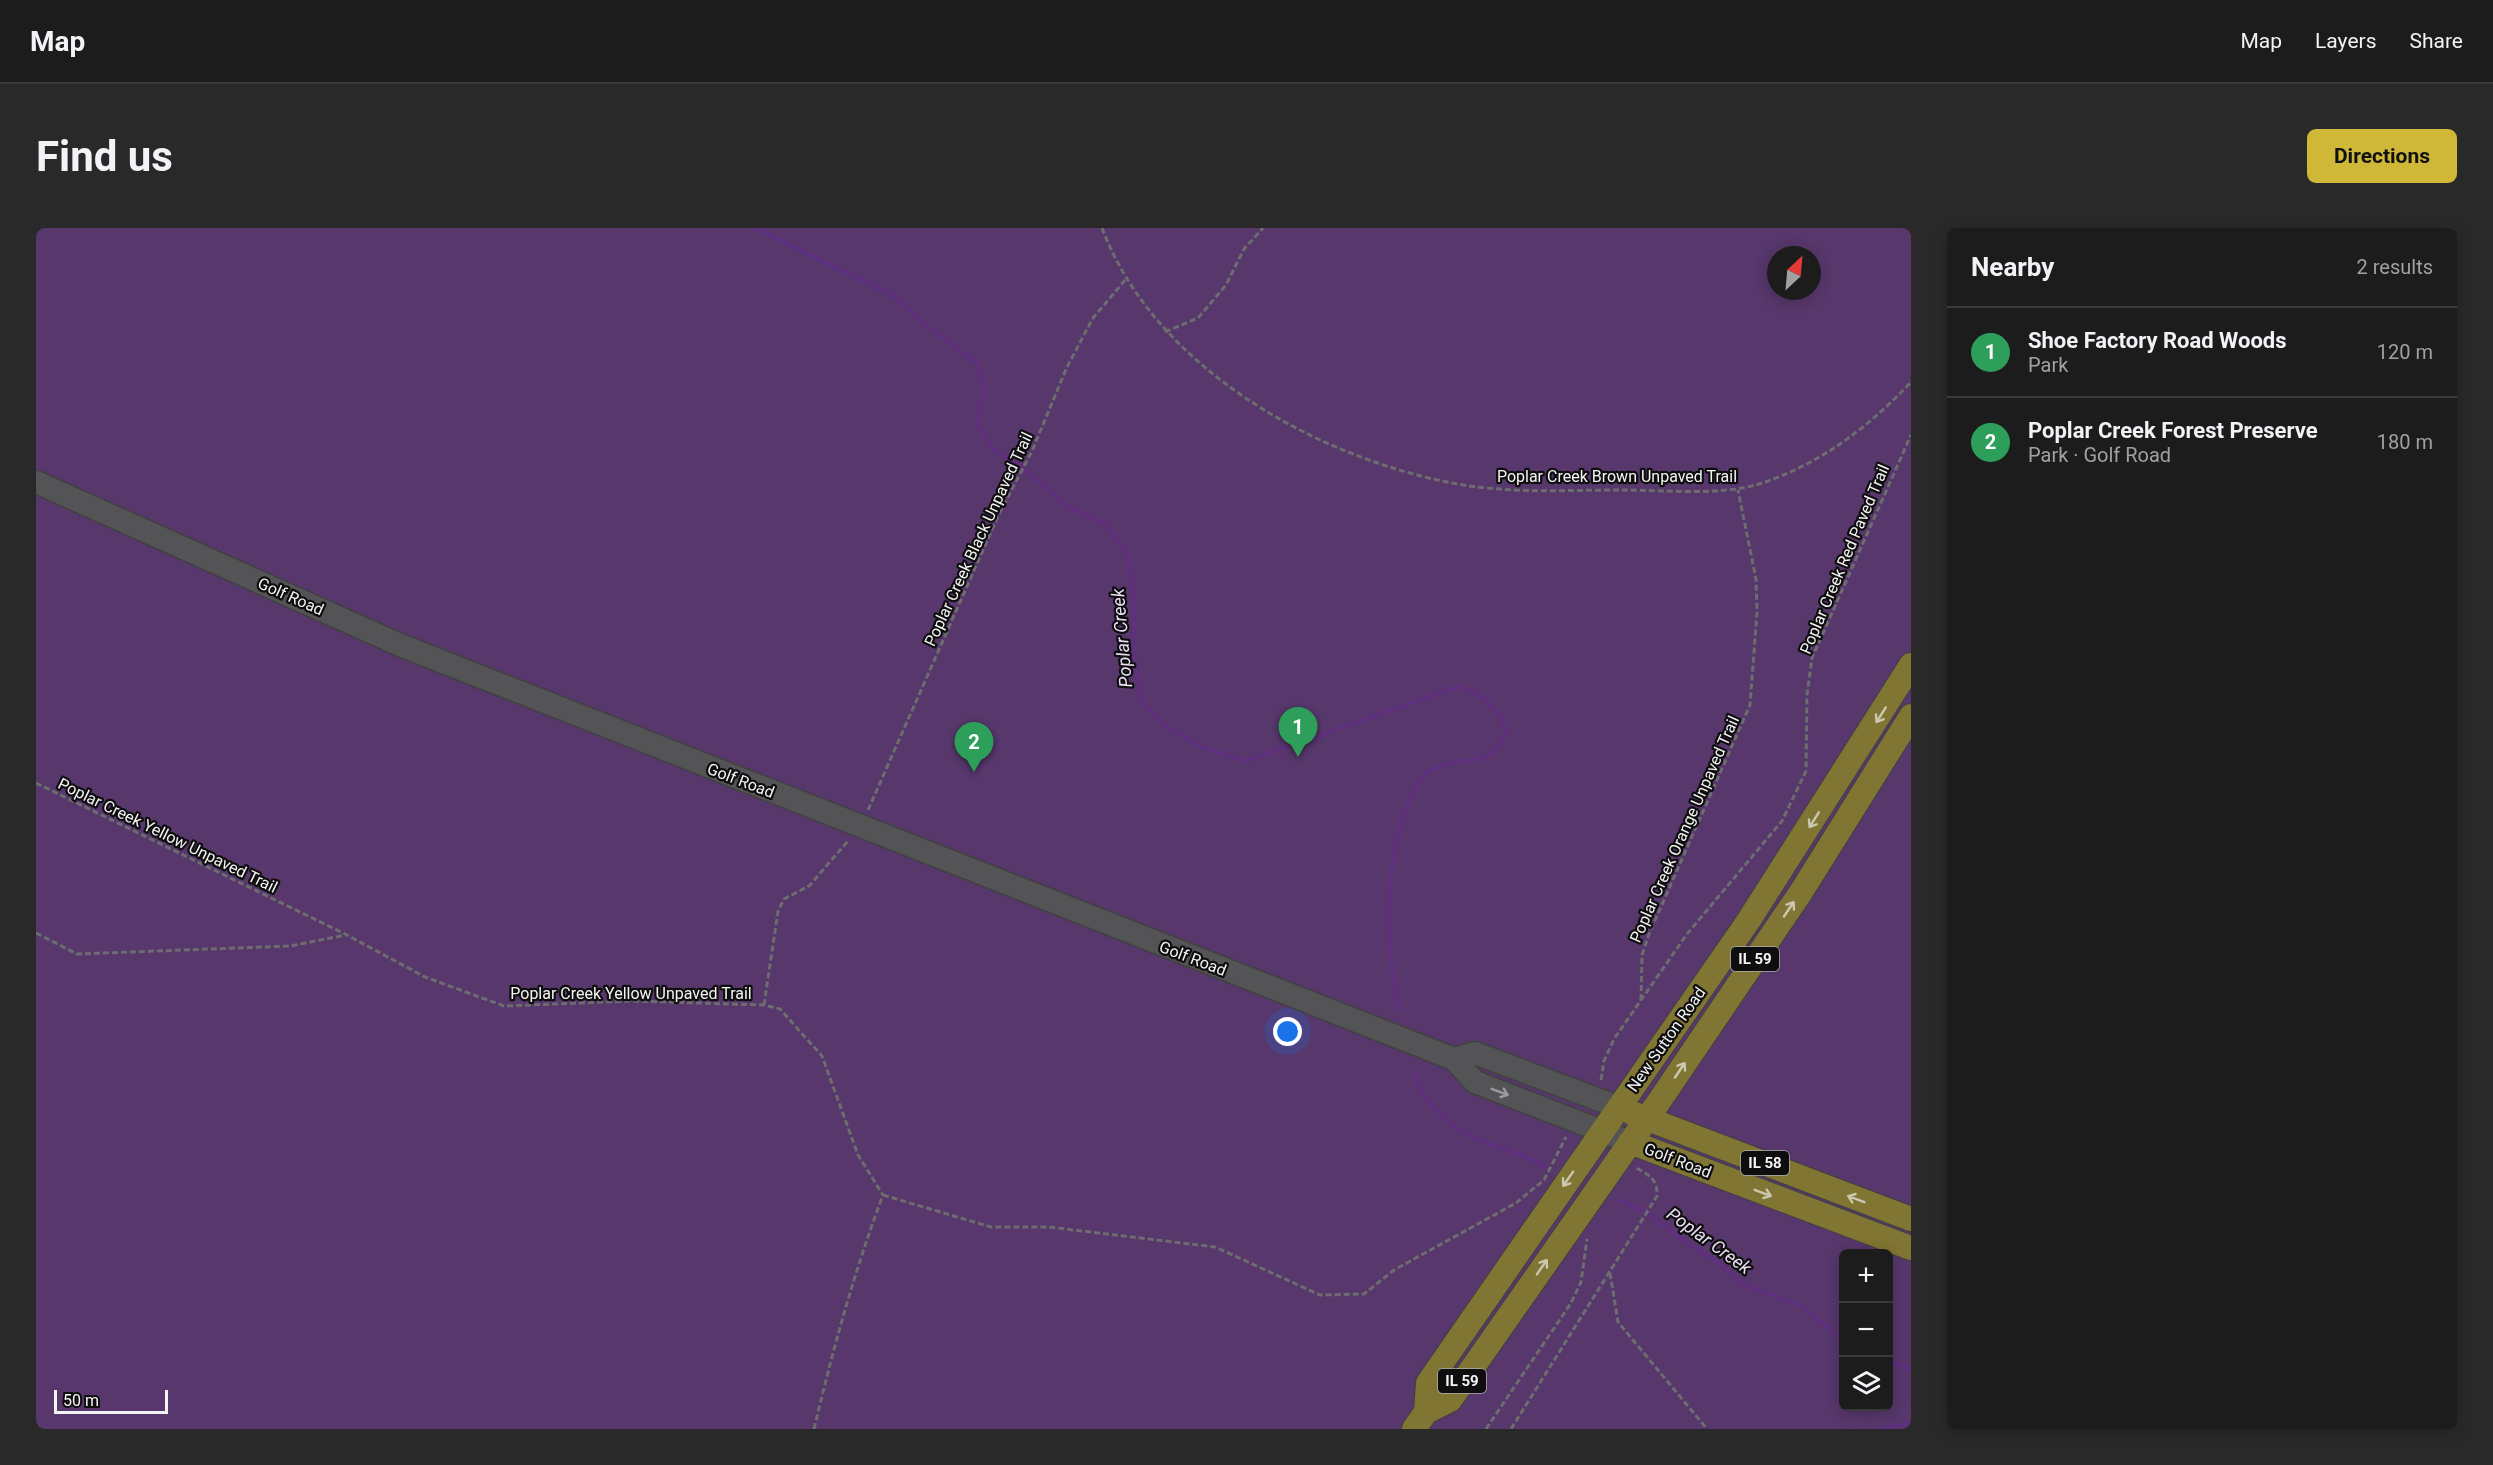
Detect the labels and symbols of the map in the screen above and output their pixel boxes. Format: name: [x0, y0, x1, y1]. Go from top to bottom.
north arrow: [1767, 246, 1821, 300]
street label: Poplar Creek Black Unpaved Trail: [920, 429, 1037, 649]
street label: Poplar Creek Red Paved Trail: [1796, 462, 1893, 657]
street label: Poplar Creek Brown Unpaved Trail: [1497, 467, 1737, 486]
street label: Golf Road: [255, 574, 327, 619]
water label: Poplar Creek: [1107, 587, 1136, 688]
one-way arrow: [1874, 706, 1886, 723]
pin: 1: [1278, 708, 1318, 757]
street label: Poplar Creek Orange Unpaved Trail: [1626, 713, 1743, 945]
pin: 2: [954, 722, 994, 772]
street label: Golf Road: [705, 759, 777, 802]
street label: Poplar Creek Yellow Unpaved Trail: [55, 774, 280, 897]
one-way arrow: [1807, 811, 1819, 828]
one-way arrow: [1783, 901, 1795, 918]
street label: Golf Road: [1157, 937, 1229, 980]
road number: IL 59: [1731, 947, 1779, 971]
street label: New Sutton Road: [1623, 983, 1710, 1095]
street label: Poplar Creek Yellow Unpaved Trail: [510, 984, 752, 1003]
your location: [1273, 1017, 1302, 1046]
one-way arrow: [1674, 1063, 1686, 1079]
one-way arrow: [1491, 1087, 1509, 1098]
street label: Golf Road: [1642, 1139, 1714, 1182]
road number: IL 58: [1741, 1151, 1789, 1175]
one-way arrow: [1562, 1170, 1574, 1187]
one-way arrow: [1753, 1188, 1772, 1199]
one-way arrow: [1848, 1192, 1866, 1203]
water label: Poplar Creek: [1663, 1203, 1757, 1279]
one-way arrow: [1536, 1259, 1548, 1275]
road number: IL 59: [1438, 1369, 1486, 1393]
scale bar: [54, 1387, 168, 1414]

